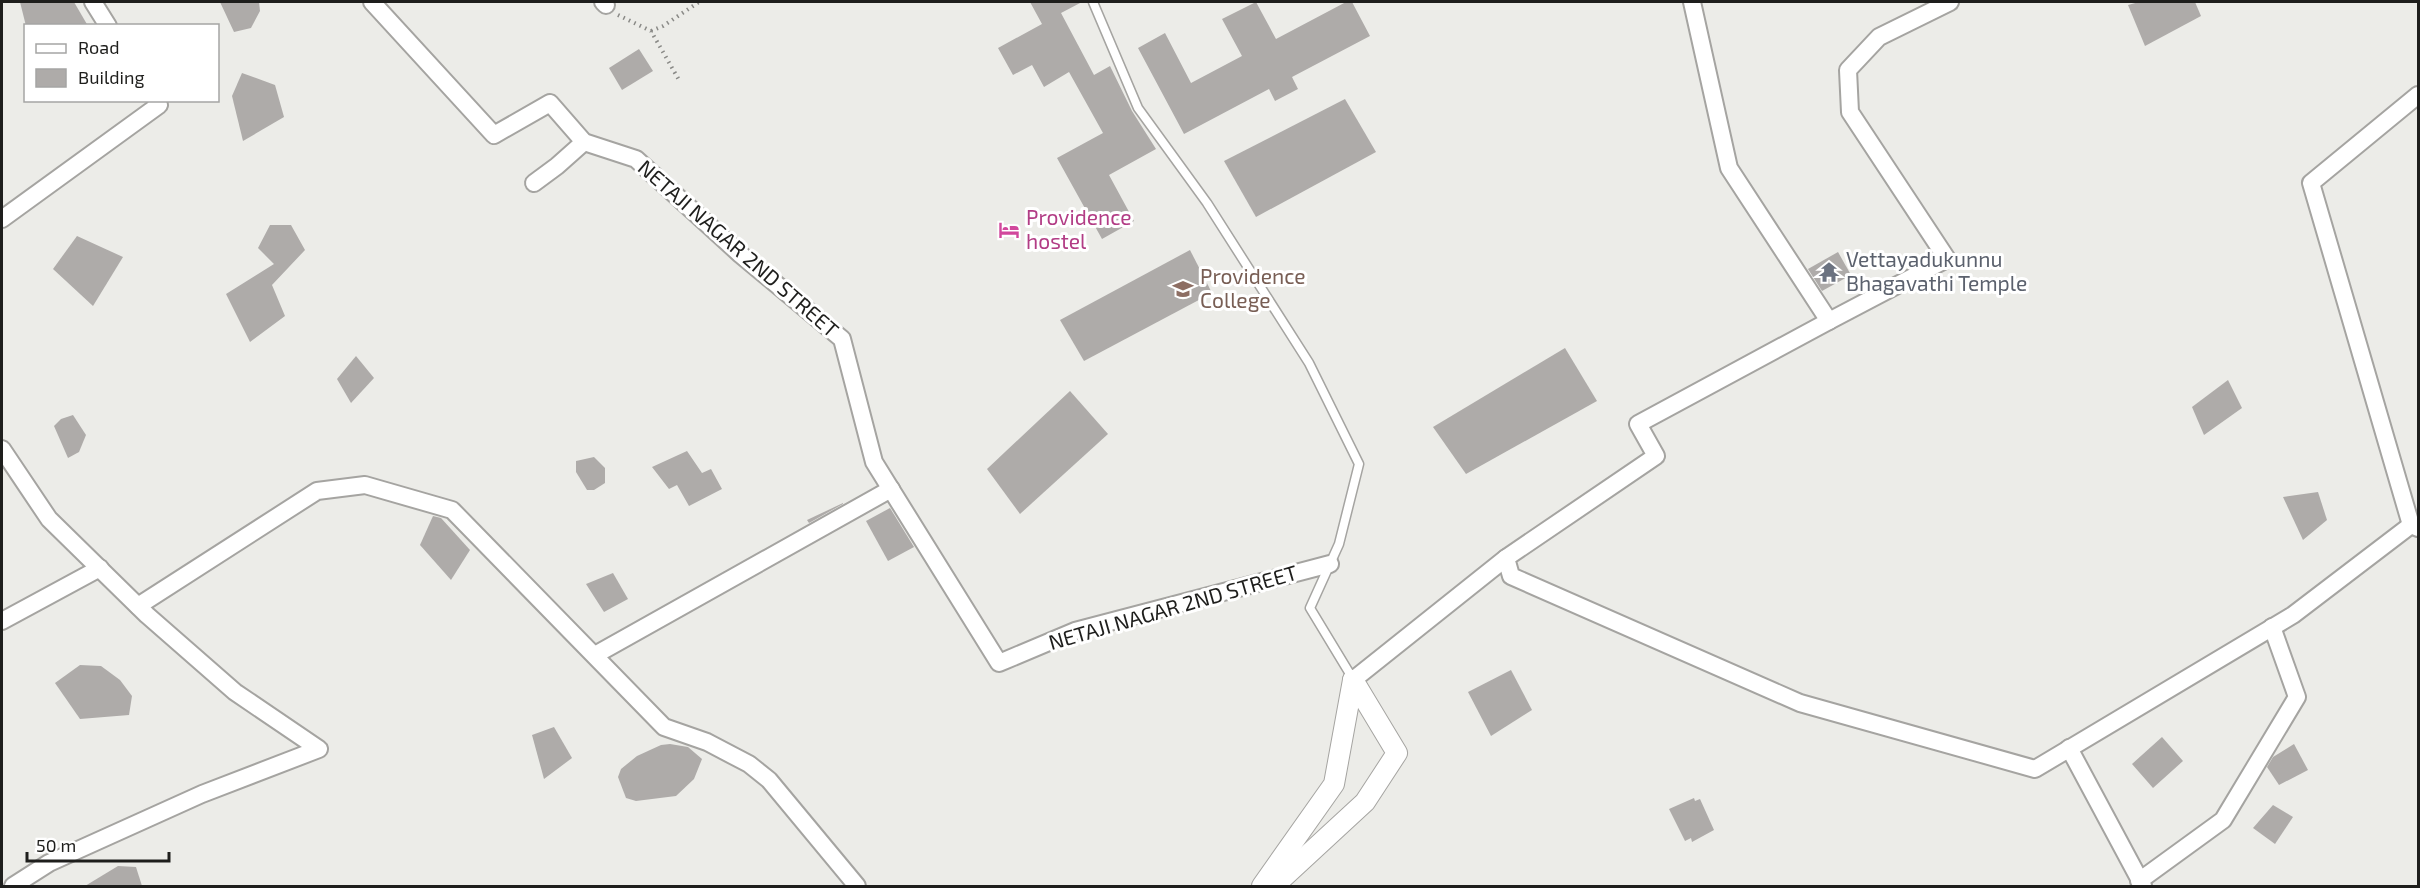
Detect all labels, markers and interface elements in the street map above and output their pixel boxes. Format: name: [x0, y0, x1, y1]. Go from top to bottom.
legend: [24, 24, 219, 102]
text: Road: [78, 36, 119, 58]
text: Building: [78, 66, 145, 88]
street label: NETAJI NAGAR 2ND STREET: [634, 154, 844, 342]
place label: Providence hostel: [1026, 204, 1132, 253]
hotel icon: Providence hostel: [997, 218, 1021, 242]
place label: Vettayadukunnu Bhagavathi Temple: [1846, 246, 2027, 295]
temple icon: Vettayadukunnu Bhagavathi Temple: [1817, 260, 1841, 284]
place label: Providence College: [1200, 263, 1306, 312]
school or university icon: Providence College: [1171, 277, 1195, 301]
street label: NETAJI NAGAR 2ND STREET: [1045, 559, 1300, 654]
scale bar: [27, 825, 170, 863]
text: 50 m: [36, 834, 76, 856]

